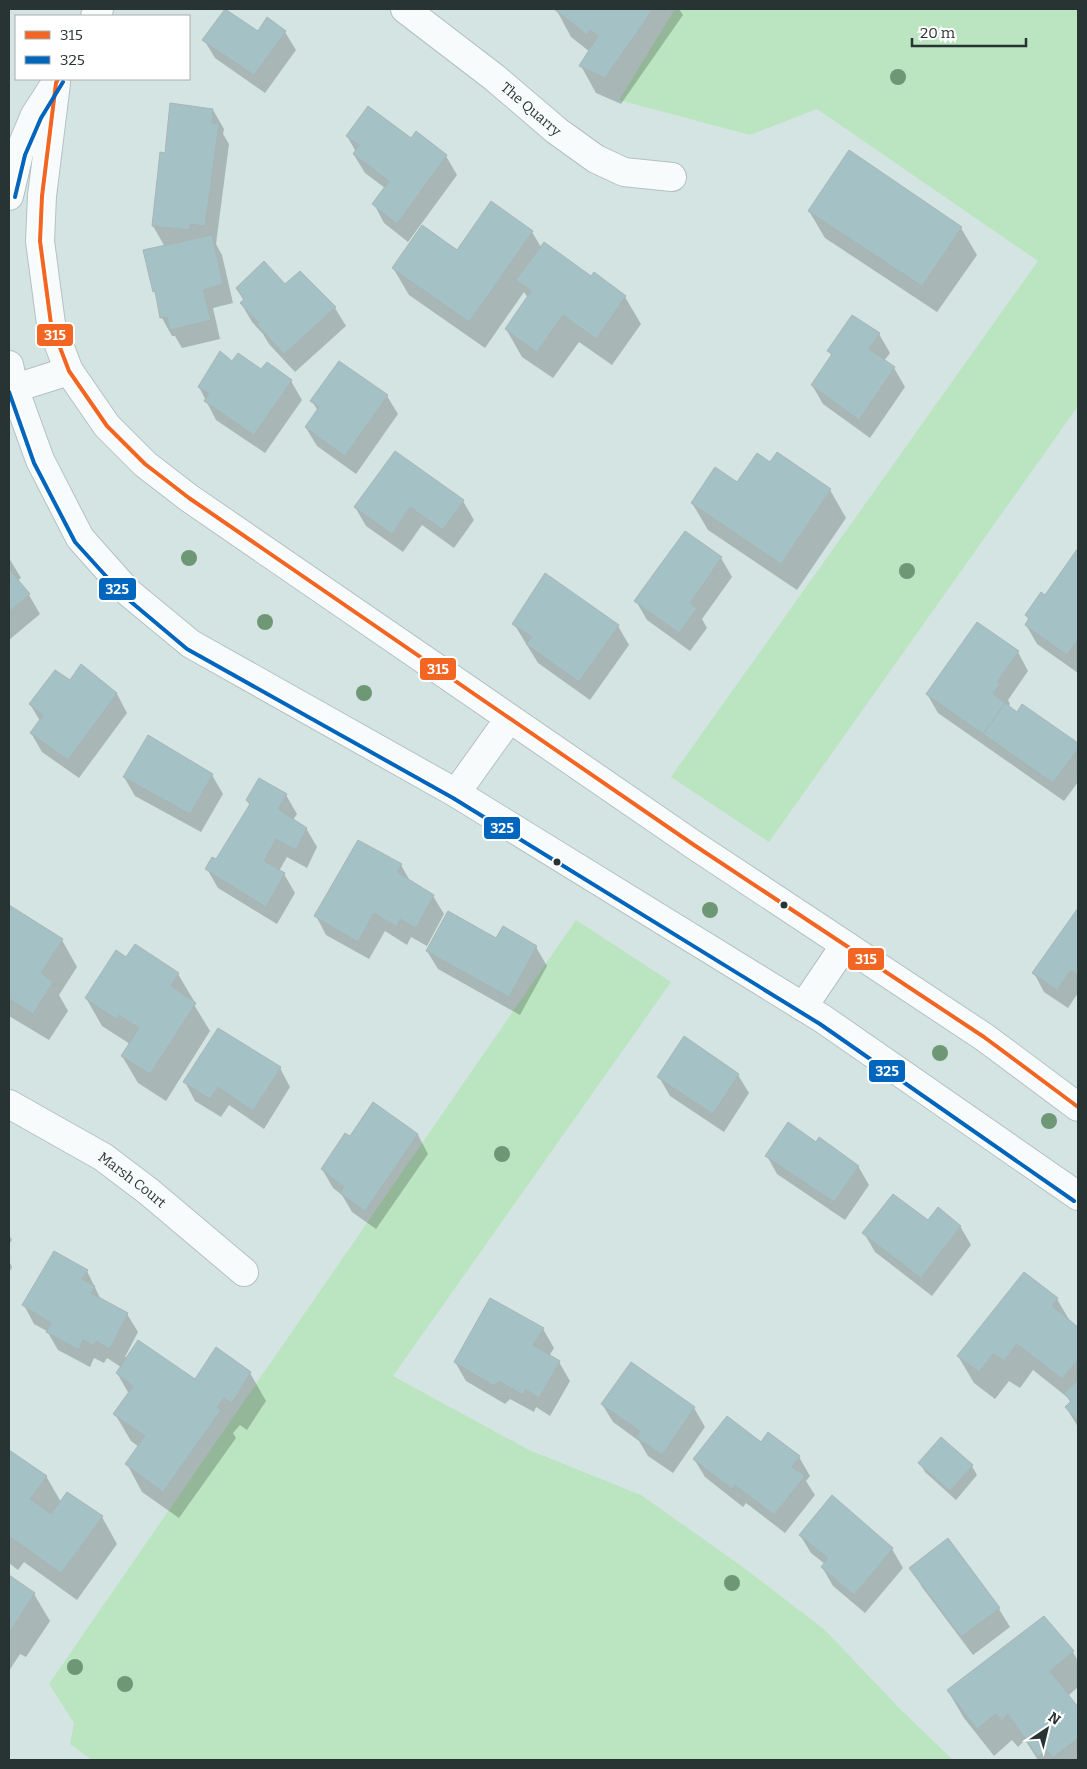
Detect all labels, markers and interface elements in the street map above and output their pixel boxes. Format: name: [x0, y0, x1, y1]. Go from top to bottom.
legend: [15, 15, 190, 80]
scale bar: [912, 15, 1026, 47]
text: 20 m: [920, 24, 956, 42]
text: 315: [60, 26, 83, 44]
text: 325: [60, 51, 85, 69]
street label: The Quarry: [497, 79, 565, 140]
line badge: 315: [36, 323, 74, 347]
text: 315: [44, 327, 66, 344]
line badge: 325: [98, 577, 137, 601]
text: 325: [105, 581, 129, 598]
line badge: 315: [419, 657, 457, 681]
text: 315: [427, 661, 449, 678]
line badge: 325: [483, 816, 521, 840]
text: 325: [490, 820, 514, 837]
unlabelled marker: [552, 857, 562, 867]
unlabelled marker: [779, 900, 789, 910]
line badge: 315: [847, 947, 885, 971]
text: 315: [855, 951, 877, 968]
line badge: 325: [868, 1059, 906, 1083]
text: 325: [875, 1063, 899, 1080]
street label: Marsh Court: [95, 1149, 169, 1211]
north arrow: [1022, 1704, 1072, 1754]
text: N: [1045, 1709, 1064, 1729]

